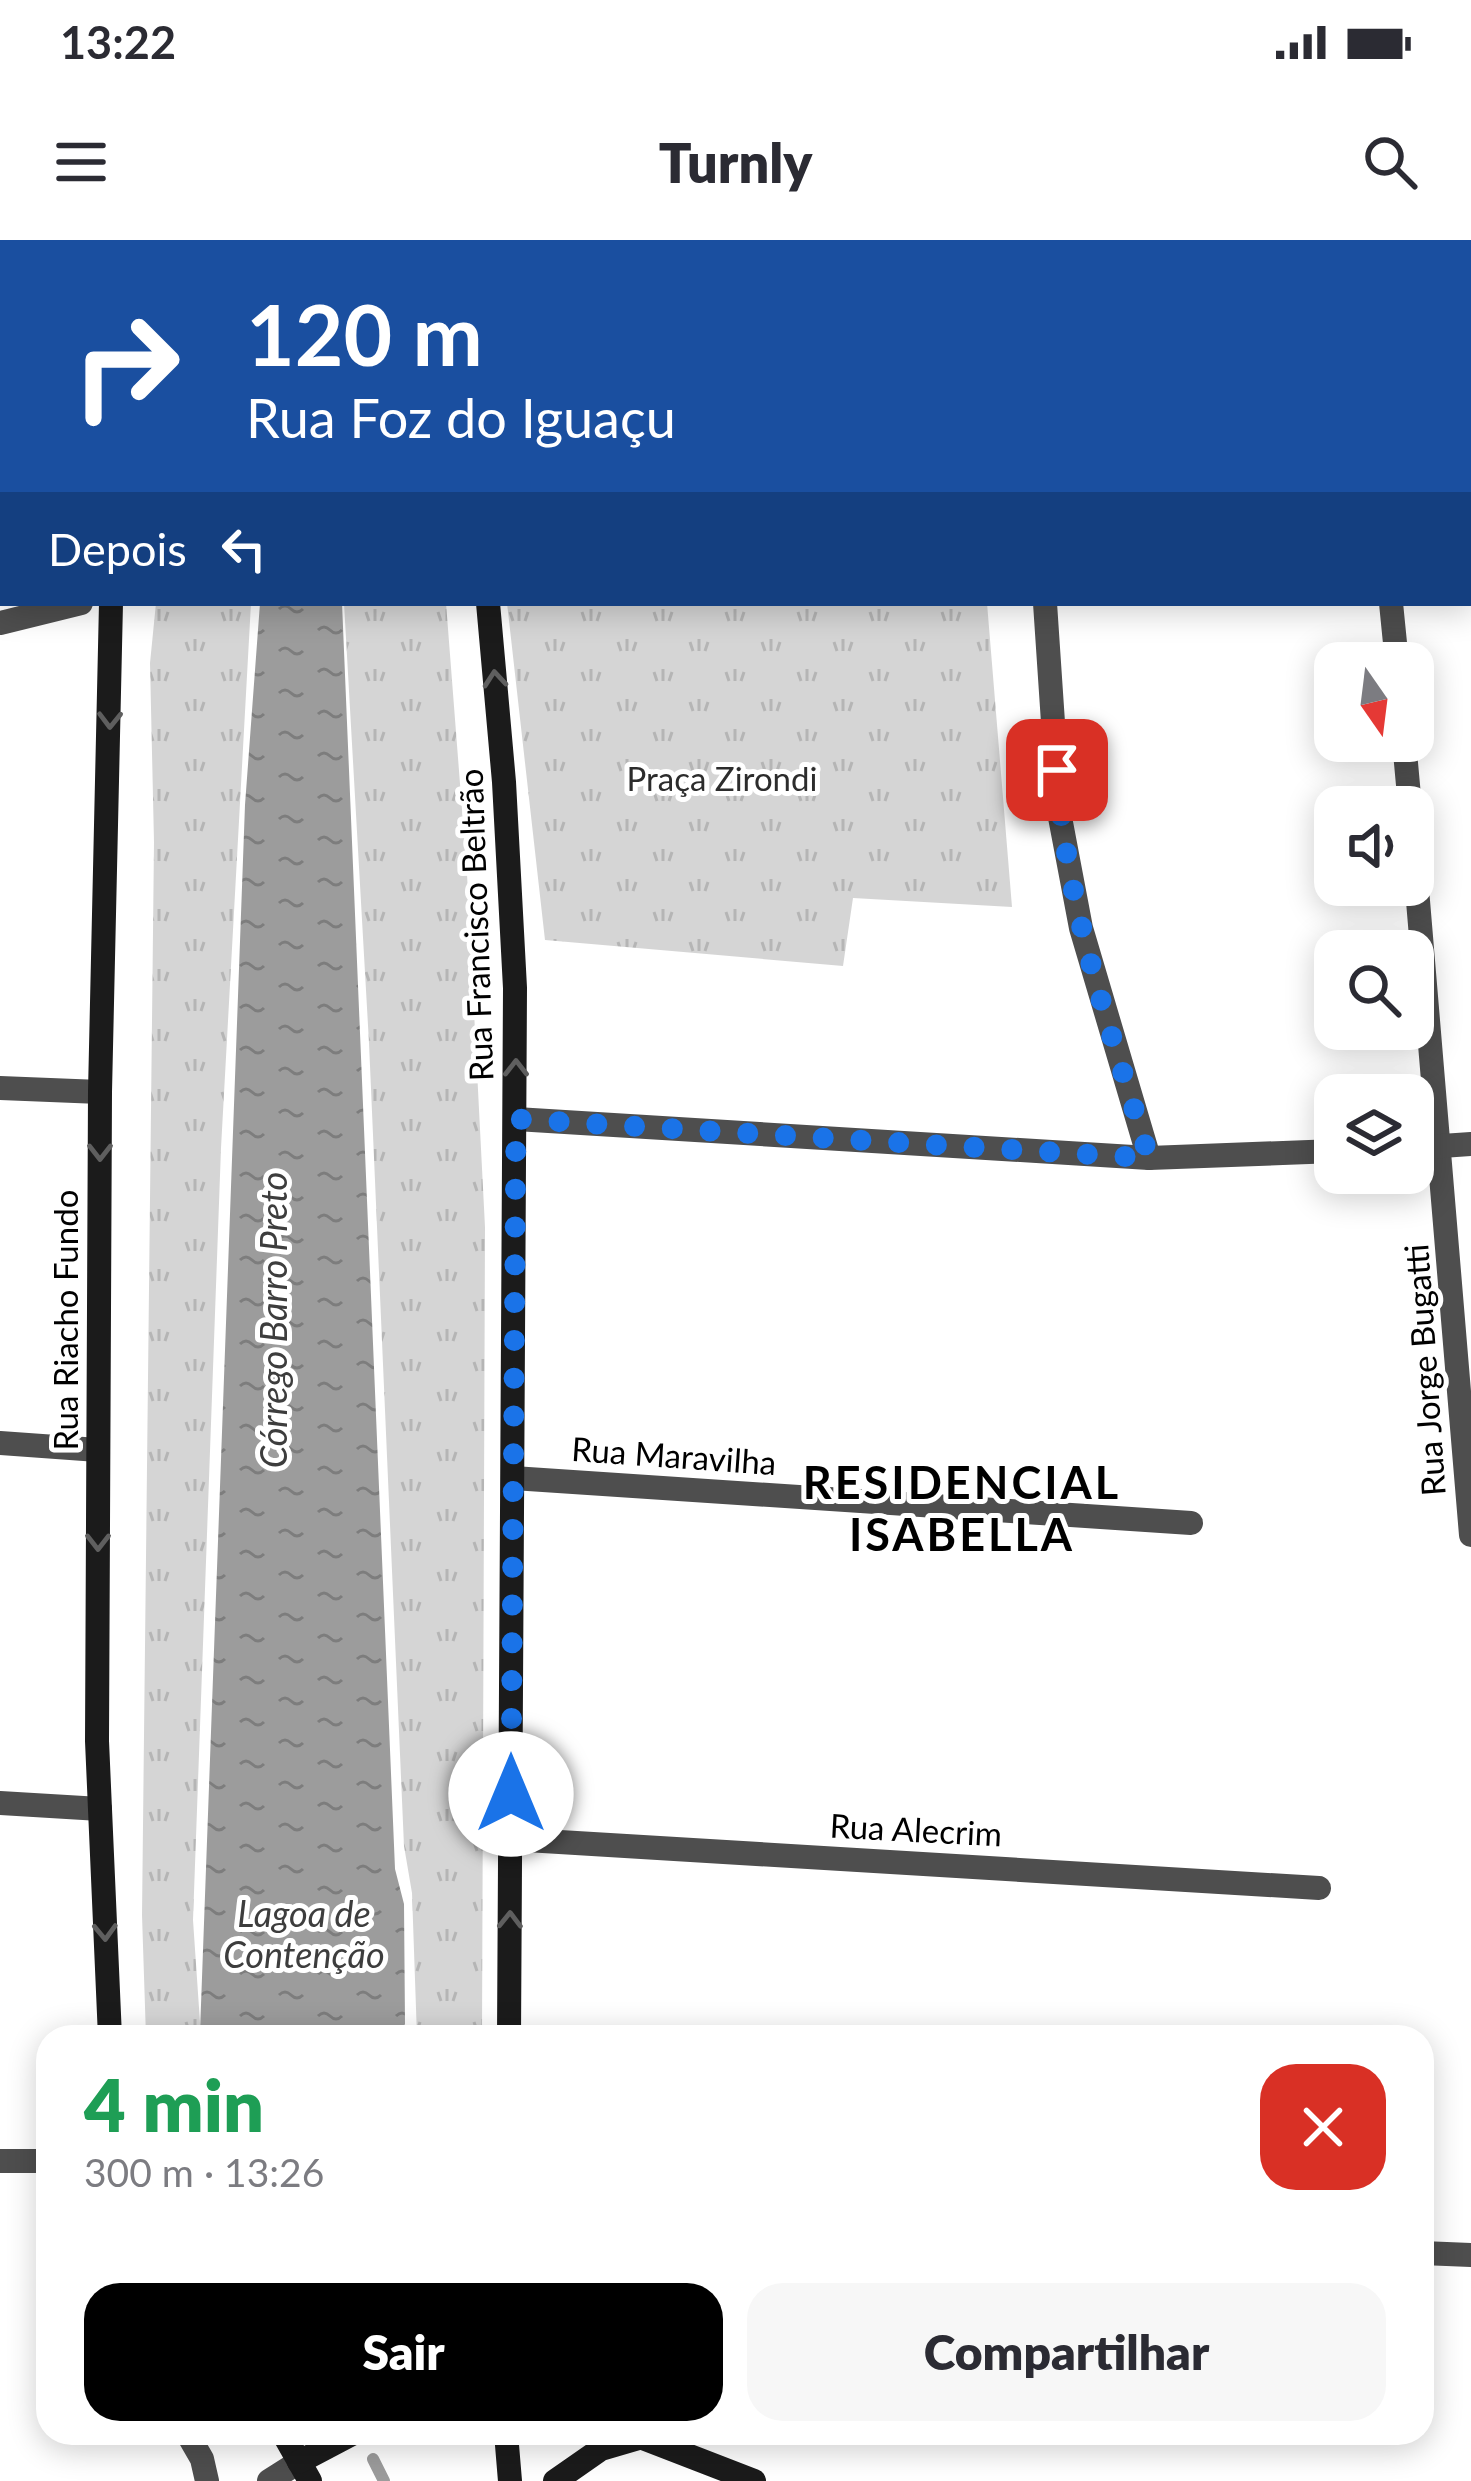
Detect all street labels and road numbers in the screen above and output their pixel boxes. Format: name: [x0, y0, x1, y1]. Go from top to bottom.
street label: Rua Francisco Beltrão: [450, 768, 500, 1082]
street label: Rua Riacho Fundo: [45, 1190, 85, 1450]
street label: Rua Jorge Bugatti: [1395, 1243, 1453, 1497]
street label: Rua Maravilha: [570, 1428, 778, 1482]
street label: Rua Alecrim: [829, 1805, 1003, 1853]

